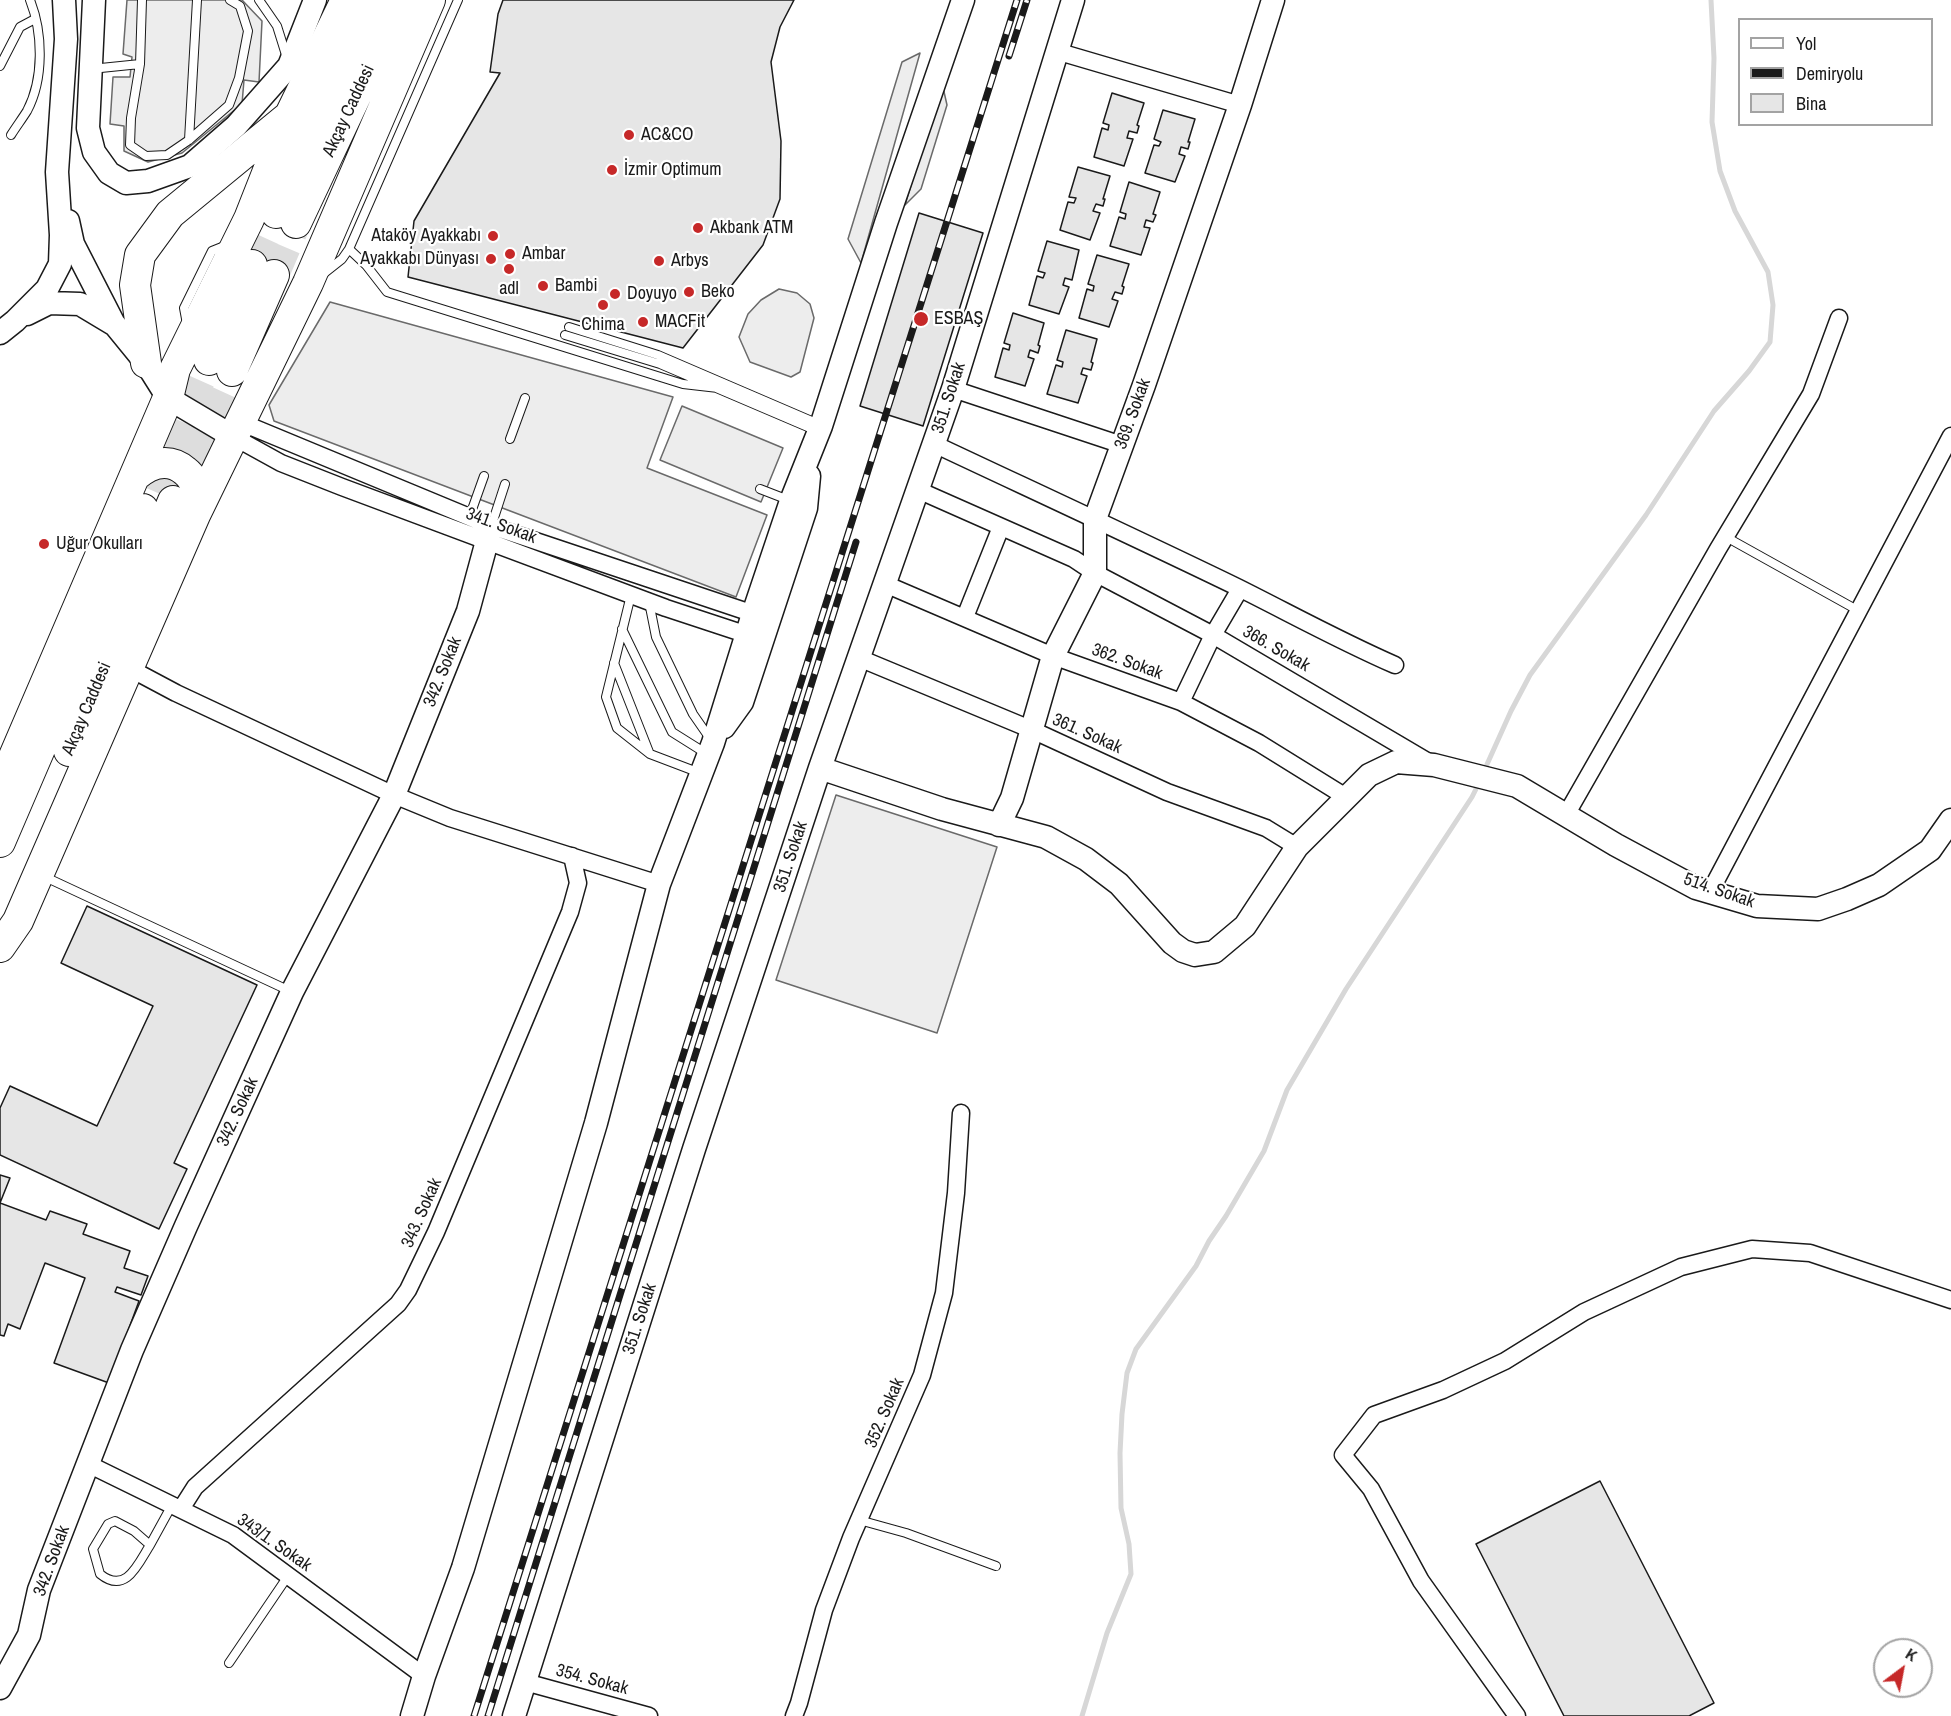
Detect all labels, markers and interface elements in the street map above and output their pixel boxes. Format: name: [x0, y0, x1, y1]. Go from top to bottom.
legend: [1738, 18, 1933, 126]
text: Yol: [1796, 31, 1816, 56]
street label: Akçay Caddesi: [318, 61, 380, 161]
text: Demiryolu: [1796, 61, 1863, 86]
text: Bina: [1796, 91, 1826, 116]
place label: AC&CO: [641, 124, 693, 146]
marker: AC&CO: [622, 128, 636, 142]
place label: İzmir Optimum: [624, 159, 722, 181]
marker: İzmir Optimum: [605, 163, 619, 177]
place label: Akbank ATM: [710, 217, 793, 239]
marker: Akbank ATM: [691, 221, 705, 235]
place label: Ataköy Ayakkabı: [371, 225, 481, 247]
marker: Ataköy Ayakkabı: [486, 229, 500, 243]
place label: Ambar: [522, 243, 565, 265]
marker: Ambar: [503, 247, 517, 261]
place label: Ayakkabı Dünyası: [360, 248, 479, 270]
place label: Arbys: [671, 250, 709, 272]
marker: Ayakkabı Dünyası: [484, 252, 498, 266]
marker: Arbys: [652, 254, 666, 268]
marker: adl: [502, 262, 516, 276]
place label: Bambi: [555, 275, 598, 297]
place label: adl: [499, 278, 519, 300]
marker: Bambi: [536, 279, 550, 293]
place label: Beko: [701, 281, 735, 303]
place label: Doyuyo: [627, 283, 677, 305]
marker: Beko: [682, 285, 696, 299]
marker: Doyuyo: [608, 287, 622, 301]
marker: Chima: [596, 298, 610, 312]
place label: ESBAŞ: [934, 308, 983, 330]
marker: ESBAŞ: [912, 310, 930, 328]
place label: MACFit: [655, 311, 705, 333]
place label: Chima: [581, 314, 625, 336]
marker: MACFit: [636, 315, 650, 329]
street label: 351. Sokak: [927, 360, 971, 436]
street label: 369. Sokak: [1110, 376, 1156, 452]
street label: 341. Sokak: [463, 503, 539, 549]
place label: Uğur Okulları: [56, 533, 143, 555]
marker: Uğur Okulları: [37, 537, 51, 551]
street label: 366. Sokak: [1239, 621, 1313, 677]
street label: 342. Sokak: [419, 634, 467, 710]
street label: 362. Sokak: [1089, 639, 1165, 685]
street label: Akçay Caddesi: [58, 659, 116, 759]
street label: 361. Sokak: [1049, 709, 1125, 759]
street label: 351. Sokak: [769, 819, 813, 895]
street label: 514. Sokak: [1681, 869, 1757, 913]
street label: 342. Sokak: [213, 1074, 263, 1150]
street label: 343. Sokak: [397, 1175, 447, 1251]
street label: 351. Sokak: [618, 1281, 662, 1357]
street label: 352. Sokak: [861, 1375, 909, 1451]
street label: 343/1. Sokak: [233, 1509, 315, 1577]
street label: 342. Sokak: [29, 1523, 75, 1599]
north arrow: [1873, 1638, 1933, 1698]
text: K: [1902, 1643, 1921, 1666]
street label: 354. Sokak: [554, 1660, 630, 1700]

